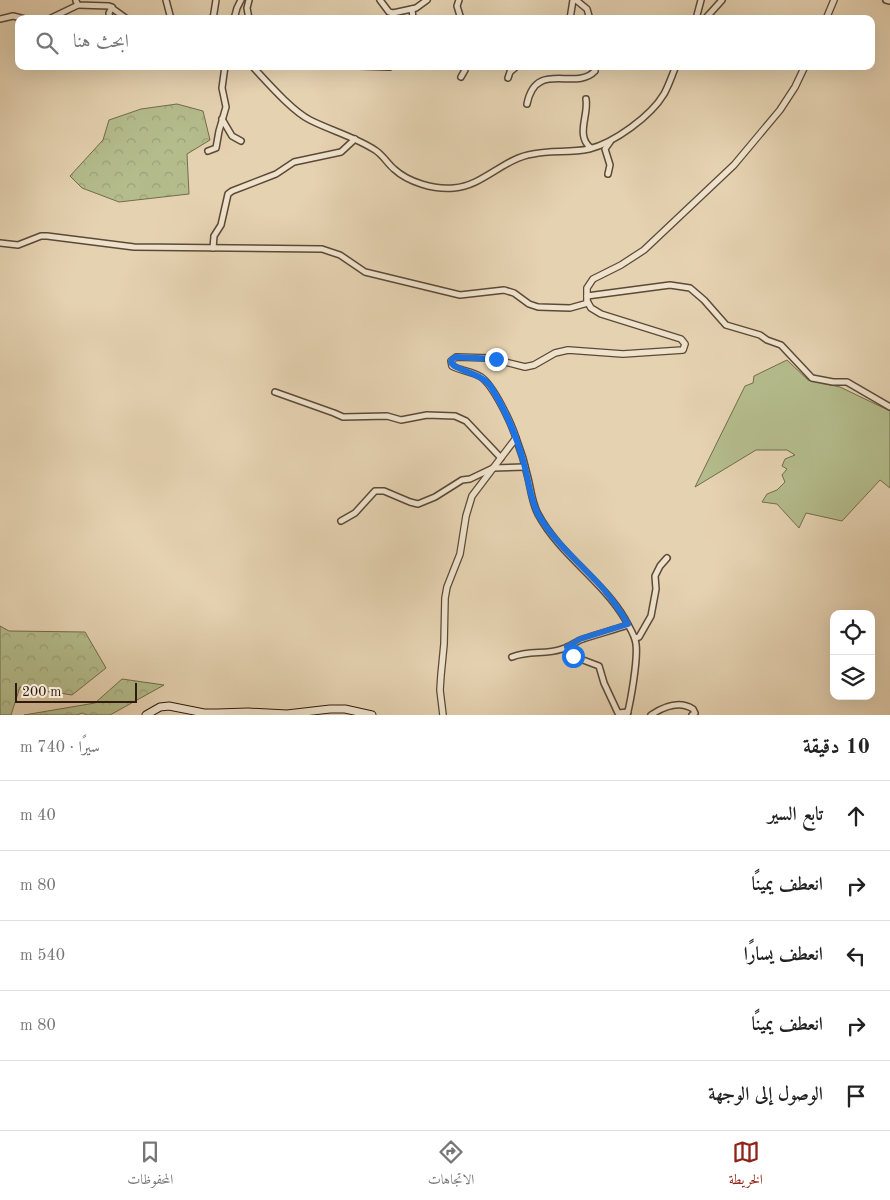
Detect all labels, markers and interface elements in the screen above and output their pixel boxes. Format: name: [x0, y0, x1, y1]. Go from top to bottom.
search box: [15, 15, 875, 70]
icon: search: [33, 29, 61, 57]
text: ابحث هنا: [73, 33, 129, 52]
route end: [485, 348, 508, 371]
map controls: [830, 610, 875, 700]
button: locate: [830, 610, 875, 655]
route start: [562, 645, 585, 668]
button: layers: [830, 655, 875, 700]
scale bar: [15, 680, 138, 703]
text: 200 m: [22, 685, 61, 699]
text: 10 دقيقة: [803, 737, 870, 758]
text: سيرًا · 740 m: [20, 740, 100, 756]
icon: ahead: [842, 802, 870, 830]
text: تابع السير: [768, 806, 823, 825]
text: 40 m: [20, 808, 56, 824]
icon: right: [842, 872, 870, 900]
text: انعطف يمينًا: [751, 876, 823, 895]
text: 80 m: [20, 878, 56, 894]
icon: left: [842, 942, 870, 970]
text: انعطف يسارًا: [744, 946, 823, 965]
text: 540 m: [20, 948, 65, 964]
icon: right: [842, 1012, 870, 1040]
text: انعطف يمينًا: [751, 1016, 823, 1035]
text: 80 m: [20, 1018, 56, 1034]
icon: arrive: [842, 1082, 870, 1110]
text: الوصول إلى الوجهة: [708, 1086, 823, 1105]
tab: المحفوظات: [127, 1138, 173, 1193]
tab: الاتجاهات: [428, 1138, 474, 1193]
tab: الخريطة: [729, 1138, 763, 1193]

